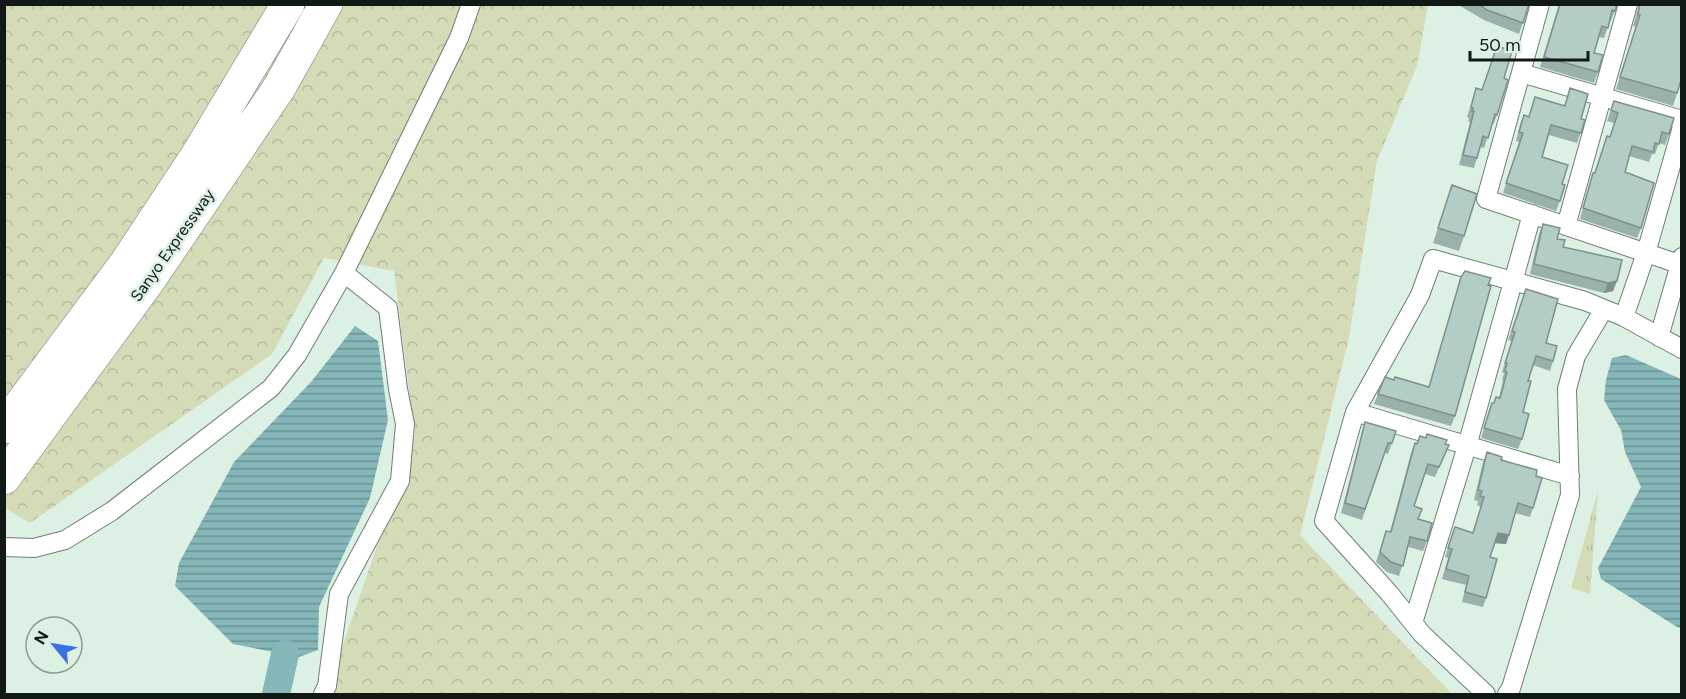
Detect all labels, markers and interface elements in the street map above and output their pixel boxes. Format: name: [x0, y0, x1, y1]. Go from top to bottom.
scale bar: [1470, 24, 1588, 62]
text: 50 m: [1479, 34, 1521, 56]
street label: Sanyo Expressway: [127, 185, 219, 305]
north arrow: [24, 615, 84, 675]
text: N: [30, 628, 53, 648]

